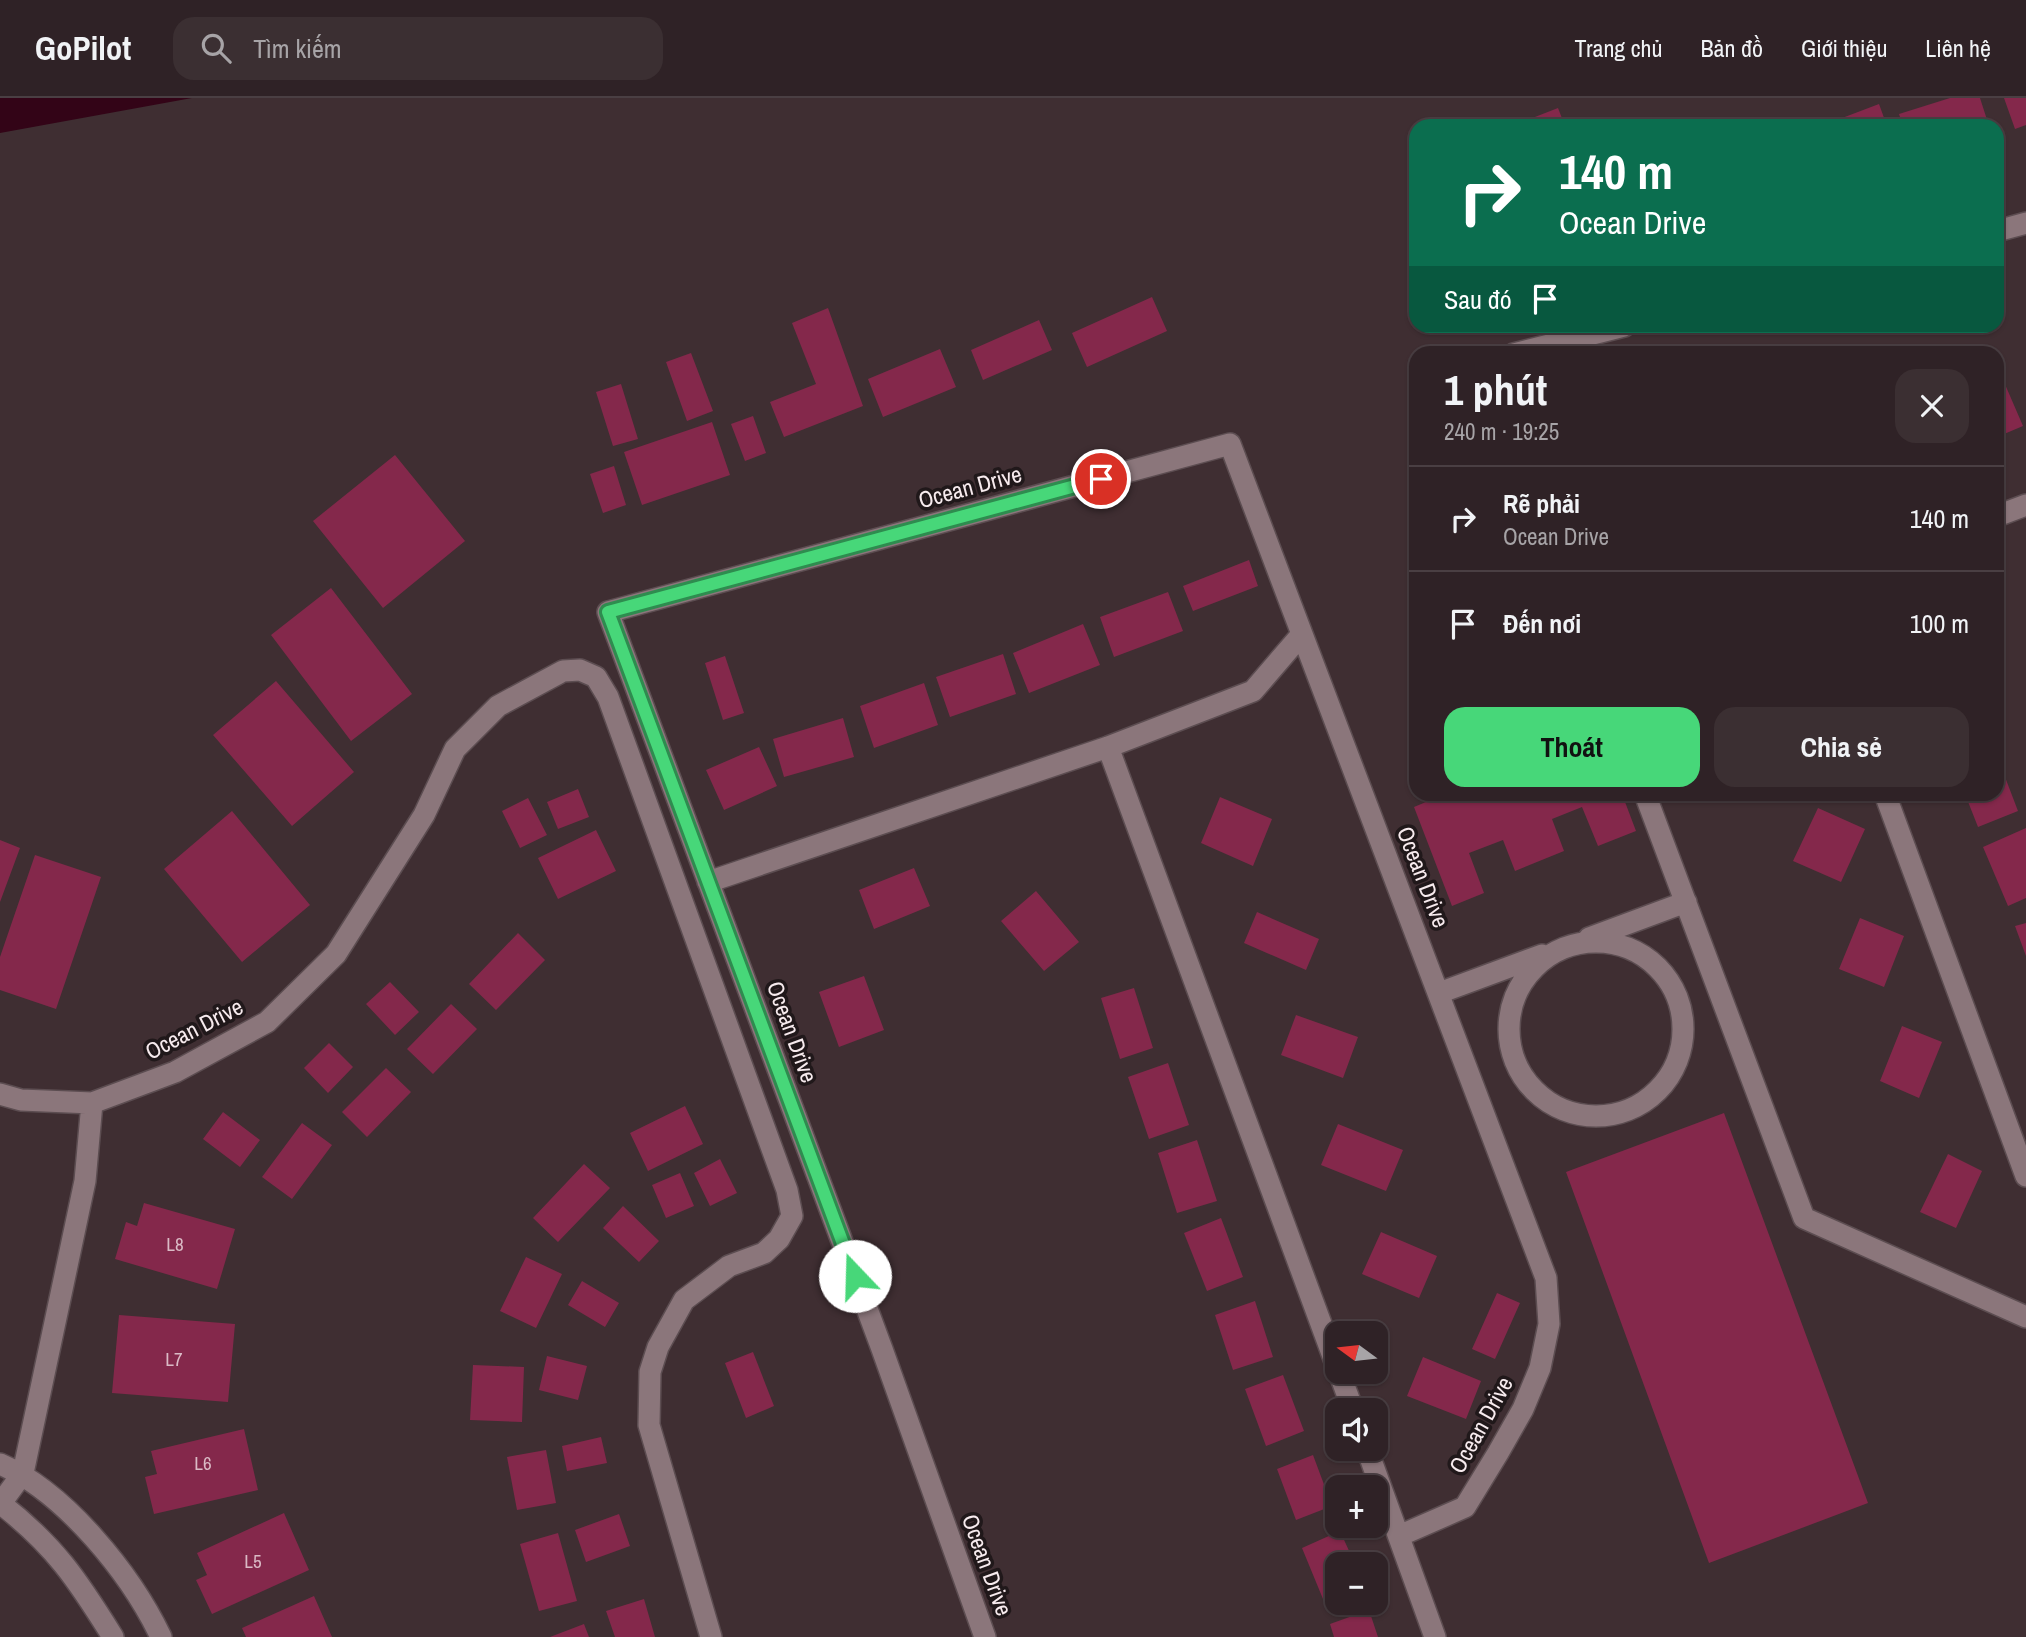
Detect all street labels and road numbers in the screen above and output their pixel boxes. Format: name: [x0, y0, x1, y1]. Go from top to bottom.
street label: Ocean Drive: [915, 458, 1025, 515]
street label: Ocean Drive: [1390, 822, 1457, 932]
street label: Ocean Drive: [760, 977, 825, 1087]
street label: Ocean Drive: [140, 991, 248, 1066]
street label: Ocean Drive: [1441, 1371, 1520, 1479]
street label: Ocean Drive: [955, 1510, 1020, 1620]

